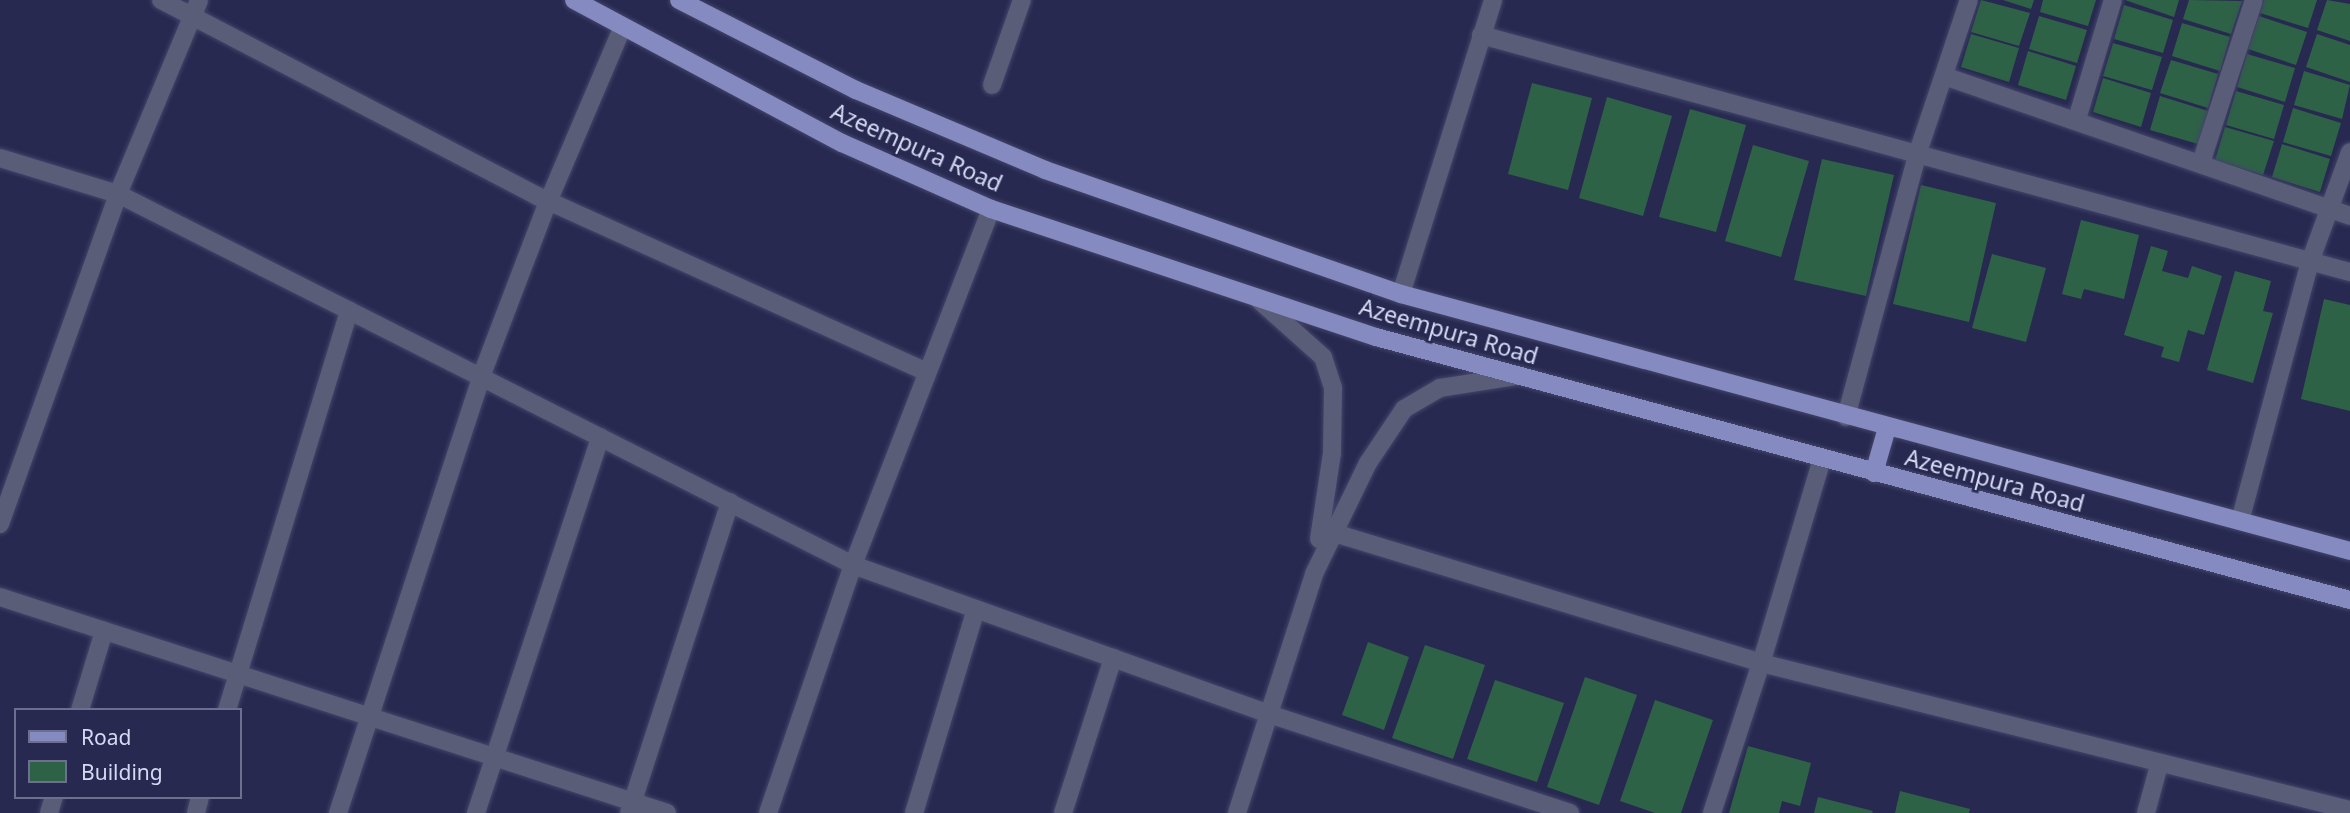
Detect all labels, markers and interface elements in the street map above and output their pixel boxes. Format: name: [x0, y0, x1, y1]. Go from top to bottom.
street label: Azeempura Road: [827, 97, 1007, 197]
street label: Azeempura Road: [1357, 292, 1541, 370]
street label: Azeempura Road: [1902, 443, 2088, 517]
legend: [14, 708, 242, 799]
text: Road: [81, 723, 131, 751]
text: Building: [81, 758, 163, 786]

